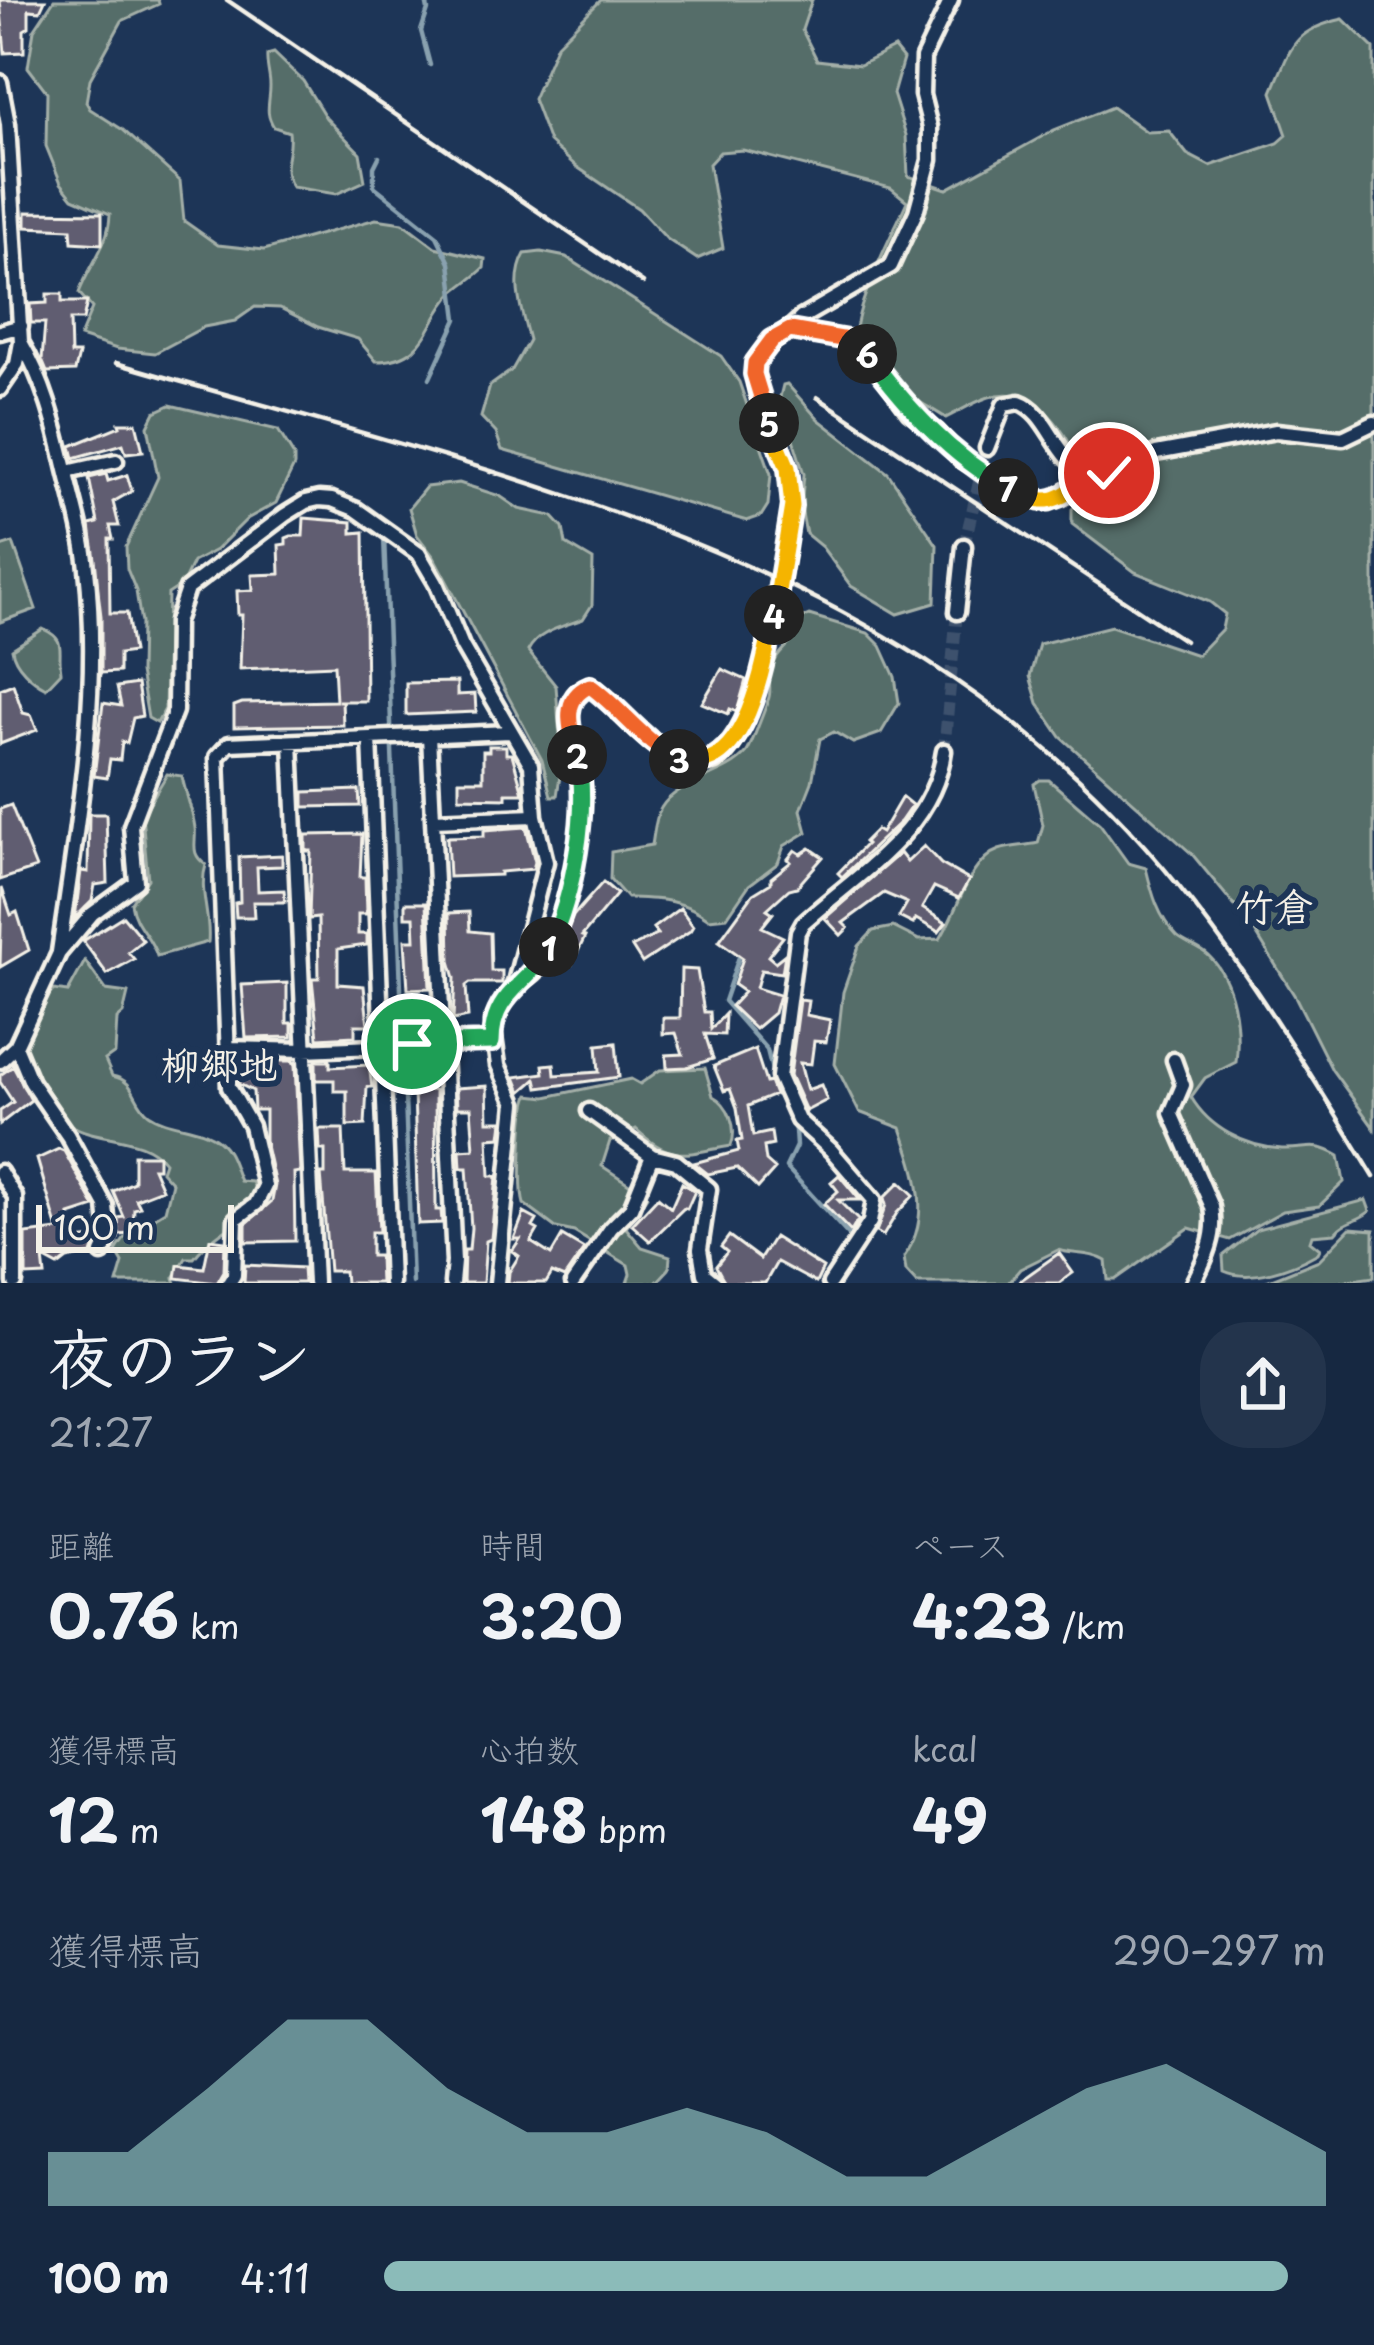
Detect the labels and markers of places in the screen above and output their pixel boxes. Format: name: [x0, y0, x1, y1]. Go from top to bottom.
pin: 6: [837, 324, 897, 384]
pin: 5: [739, 393, 799, 453]
pin: [1058, 422, 1160, 524]
pin: 7: [978, 458, 1038, 518]
pin: 4: [744, 585, 804, 645]
pin: 2: [547, 725, 607, 785]
pin: 3: [649, 729, 709, 789]
pin: 1: [519, 917, 579, 977]
pin: [361, 993, 463, 1095]

